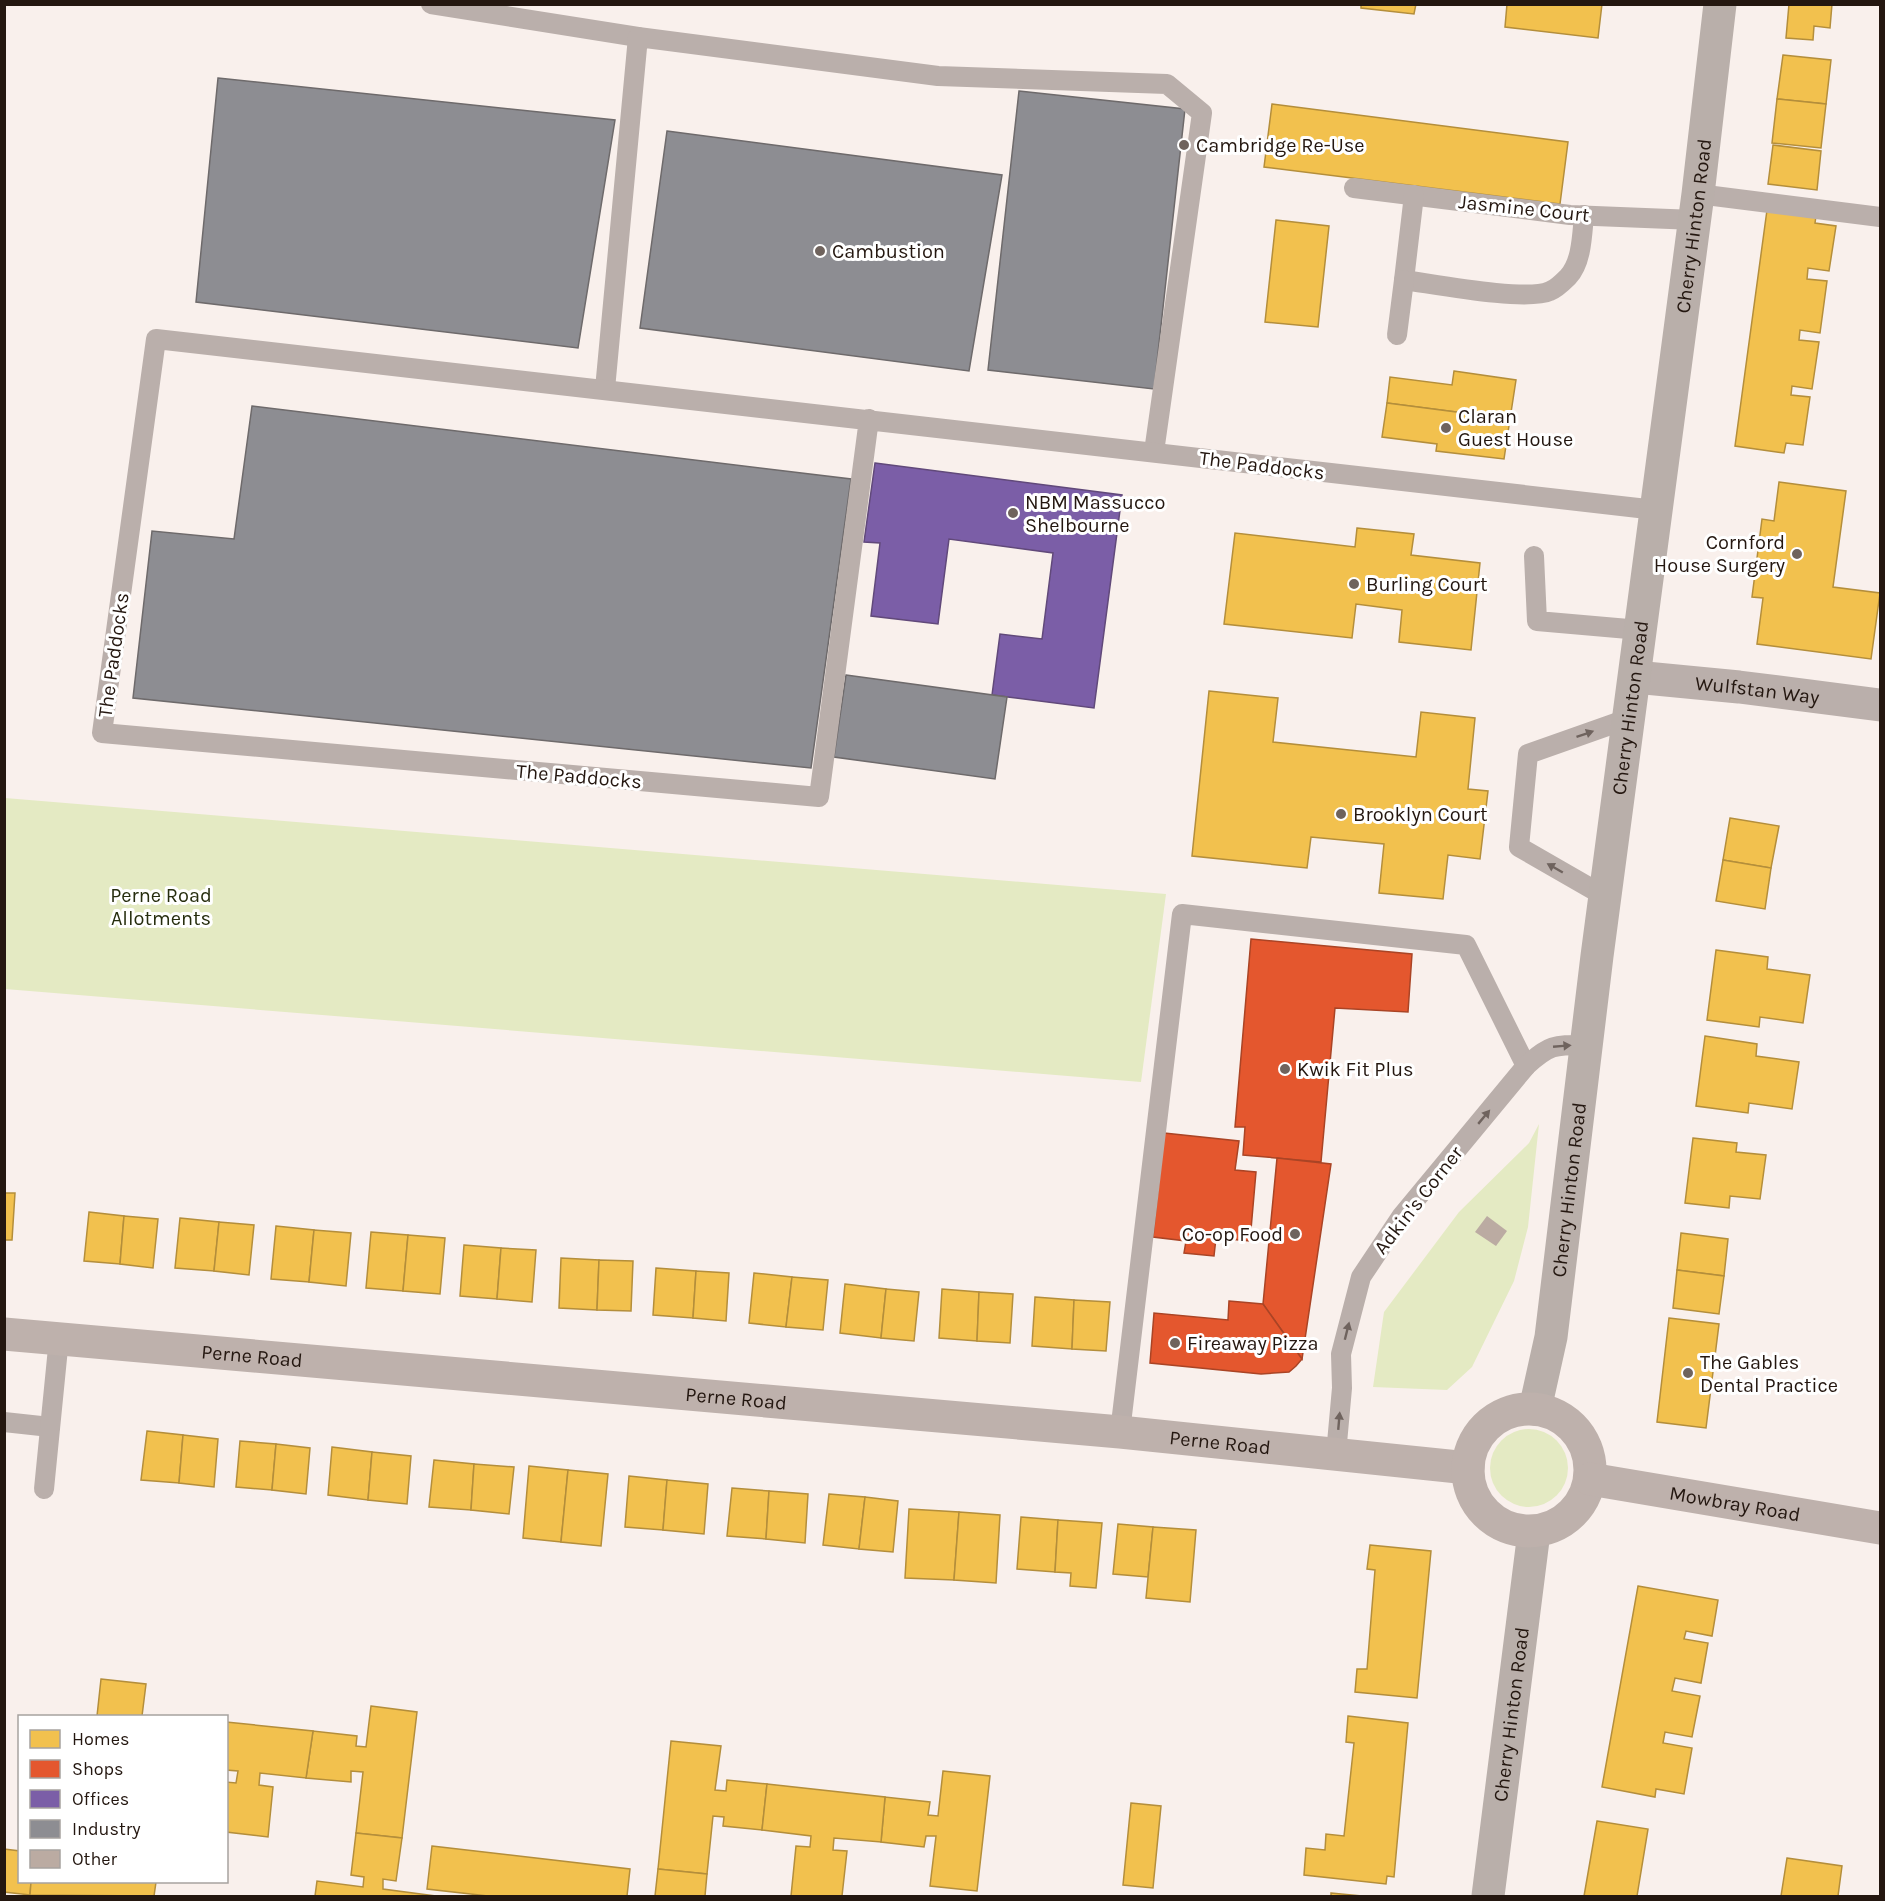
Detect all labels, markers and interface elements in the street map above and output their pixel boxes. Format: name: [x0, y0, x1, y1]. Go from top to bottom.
place label: Cambridge Re-Use: [1196, 134, 1365, 157]
street label: Cherry Hinton Road: [1671, 137, 1716, 315]
marker: Cambridge Re-Use: [1177, 138, 1191, 152]
street label: Jasmine Court: [1457, 190, 1591, 227]
place label: Cambustion: [832, 240, 945, 263]
marker: Cambustion: [813, 244, 827, 258]
place label: Claran Guest House: [1458, 405, 1573, 451]
marker: Claran Guest House: [1439, 421, 1453, 435]
street label: The Paddocks: [1198, 446, 1326, 485]
place label: NBM Massucco Shelbourne: [1025, 491, 1165, 537]
marker: NBM Massucco Shelbourne: [1006, 506, 1020, 520]
place label: Cornford House Surgery: [1654, 531, 1785, 577]
marker: Cornford House Surgery: [1790, 547, 1804, 561]
place label: Burling Court: [1366, 573, 1488, 596]
marker: Burling Court: [1347, 577, 1361, 591]
street label: The Paddocks: [93, 591, 134, 719]
street label: Cherry Hinton Road: [1607, 619, 1653, 796]
street label: Wulfstan Way: [1694, 672, 1821, 709]
one-way arrow: [1576, 728, 1594, 738]
street label: The Paddocks: [515, 760, 643, 793]
place label: Brooklyn Court: [1353, 803, 1488, 826]
marker: Brooklyn Court: [1334, 807, 1348, 821]
one-way arrow: [1547, 862, 1563, 873]
park label: Perne Road Allotments: [110, 884, 212, 930]
one-way arrow: [1553, 1041, 1572, 1051]
place label: Kwik Fit Plus: [1297, 1058, 1414, 1081]
marker: Kwik Fit Plus: [1278, 1062, 1292, 1076]
street label: Cherry Hinton Road: [1547, 1101, 1591, 1279]
one-way arrow: [1478, 1109, 1491, 1125]
street label: Adkin's Corner: [1369, 1141, 1468, 1259]
place label: Co-op Food: [1182, 1223, 1283, 1246]
marker: Co-op Food: [1288, 1227, 1302, 1241]
one-way arrow: [1343, 1322, 1353, 1340]
place label: Fireaway Pizza: [1187, 1332, 1319, 1355]
marker: Fireaway Pizza: [1168, 1336, 1182, 1350]
street label: Perne Road: [200, 1340, 304, 1372]
place label: The Gables Dental Practice: [1700, 1351, 1838, 1397]
marker: The Gables Dental Practice: [1681, 1366, 1695, 1380]
street label: Perne Road: [684, 1383, 788, 1415]
one-way arrow: [1334, 1412, 1344, 1431]
street label: Perne Road: [1168, 1426, 1272, 1460]
street label: Mowbray Road: [1668, 1482, 1802, 1526]
street label: Cherry Hinton Road: [1489, 1626, 1534, 1803]
legend: [18, 1715, 228, 1883]
text: Homes: [72, 1728, 129, 1750]
text: Shops: [72, 1758, 124, 1780]
text: Offices: [72, 1788, 129, 1810]
text: Industry: [72, 1818, 141, 1840]
text: Other: [72, 1848, 117, 1870]

